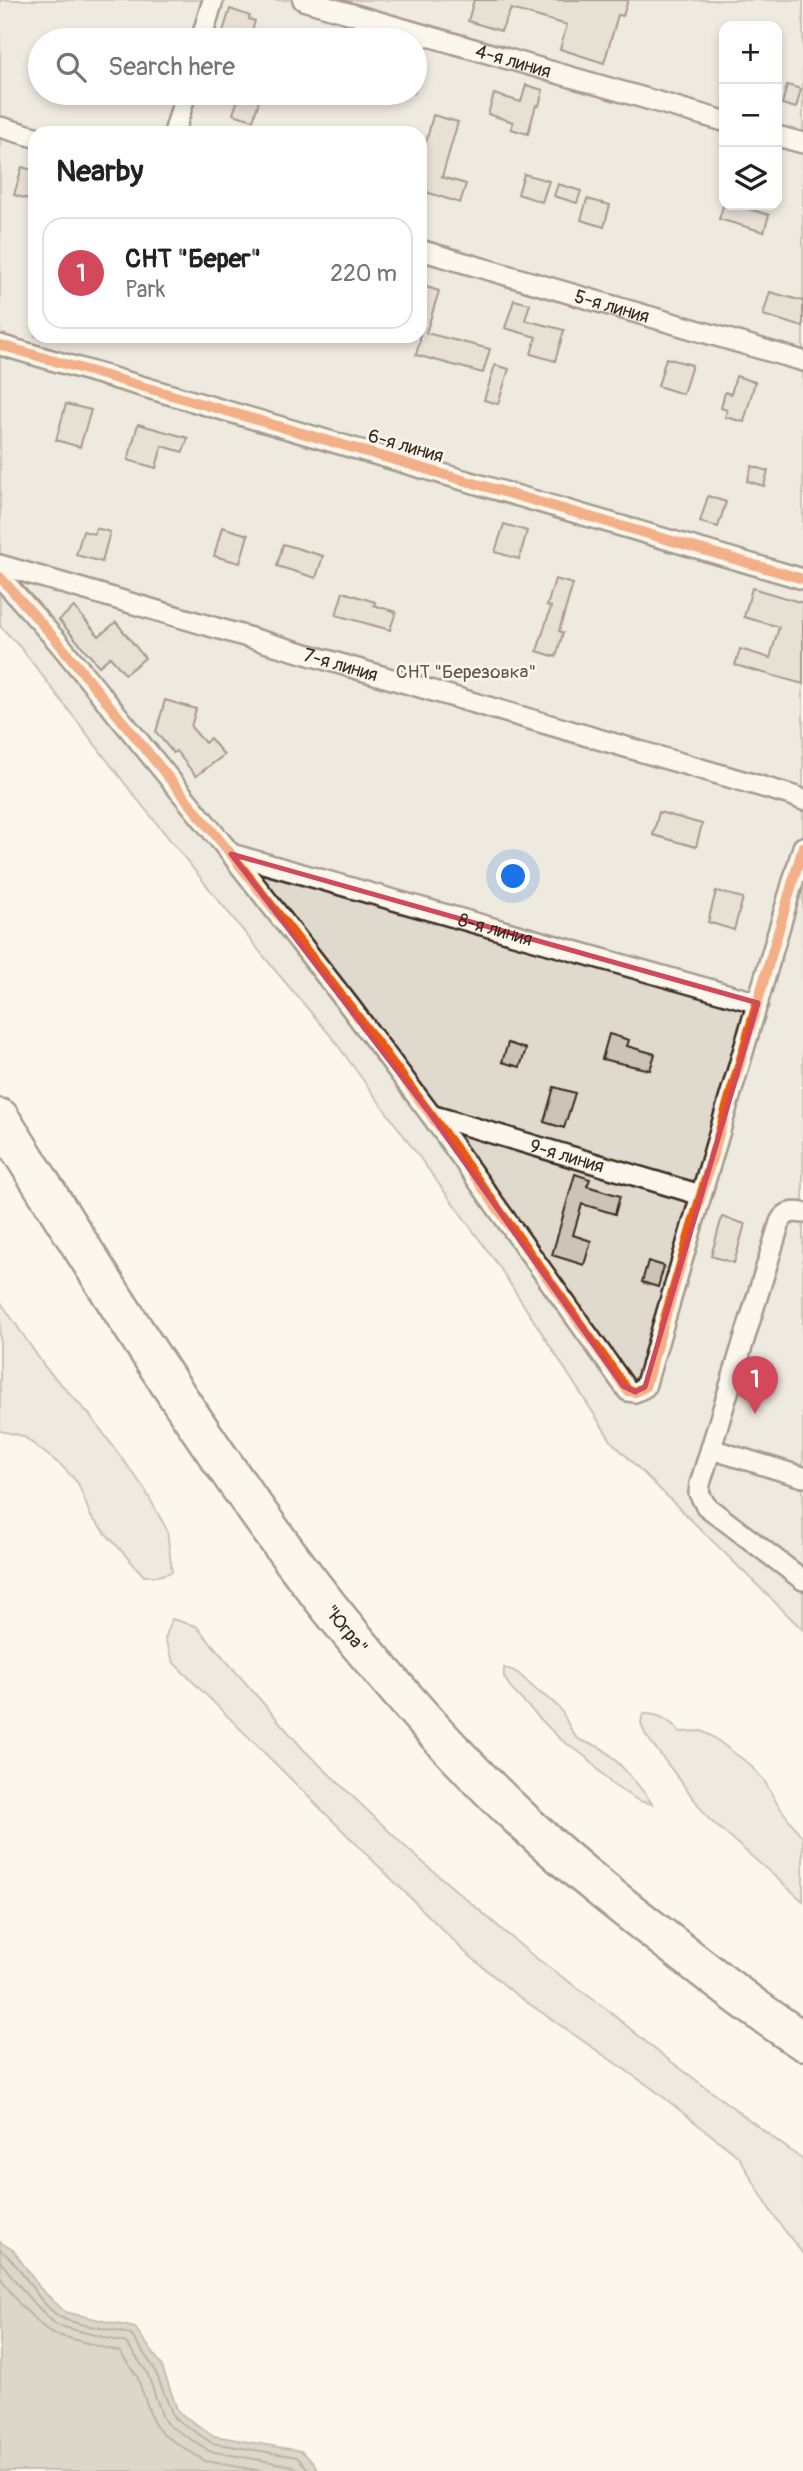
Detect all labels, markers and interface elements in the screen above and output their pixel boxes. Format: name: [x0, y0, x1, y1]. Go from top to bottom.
map controls: [719, 21, 782, 210]
button: +: [719, 21, 782, 84]
search box: [28, 28, 427, 105]
street label: 4-я линия: [473, 39, 554, 84]
icon: search: [52, 48, 90, 86]
text: Search here: [108, 51, 235, 83]
button: −: [719, 84, 782, 147]
button: layers: [719, 147, 782, 210]
text: Nearby: [56, 153, 143, 190]
text: СНТ "Берег": [125, 243, 261, 275]
text: 1: [77, 259, 86, 288]
text: 220 m: [330, 259, 397, 288]
text: Park: [125, 275, 165, 304]
street label: 5-я линия: [572, 284, 652, 329]
street label: 6-я линия: [365, 424, 446, 468]
street label: 7-я линия: [300, 643, 381, 687]
park label: СНТ "Березовка": [396, 660, 536, 684]
your location: [496, 859, 530, 893]
street label: 8-я линия: [455, 908, 535, 952]
street label: 9-я линия: [527, 1134, 607, 1179]
pin: 1: [732, 1356, 778, 1414]
street label: "Югра": [319, 1600, 373, 1659]

